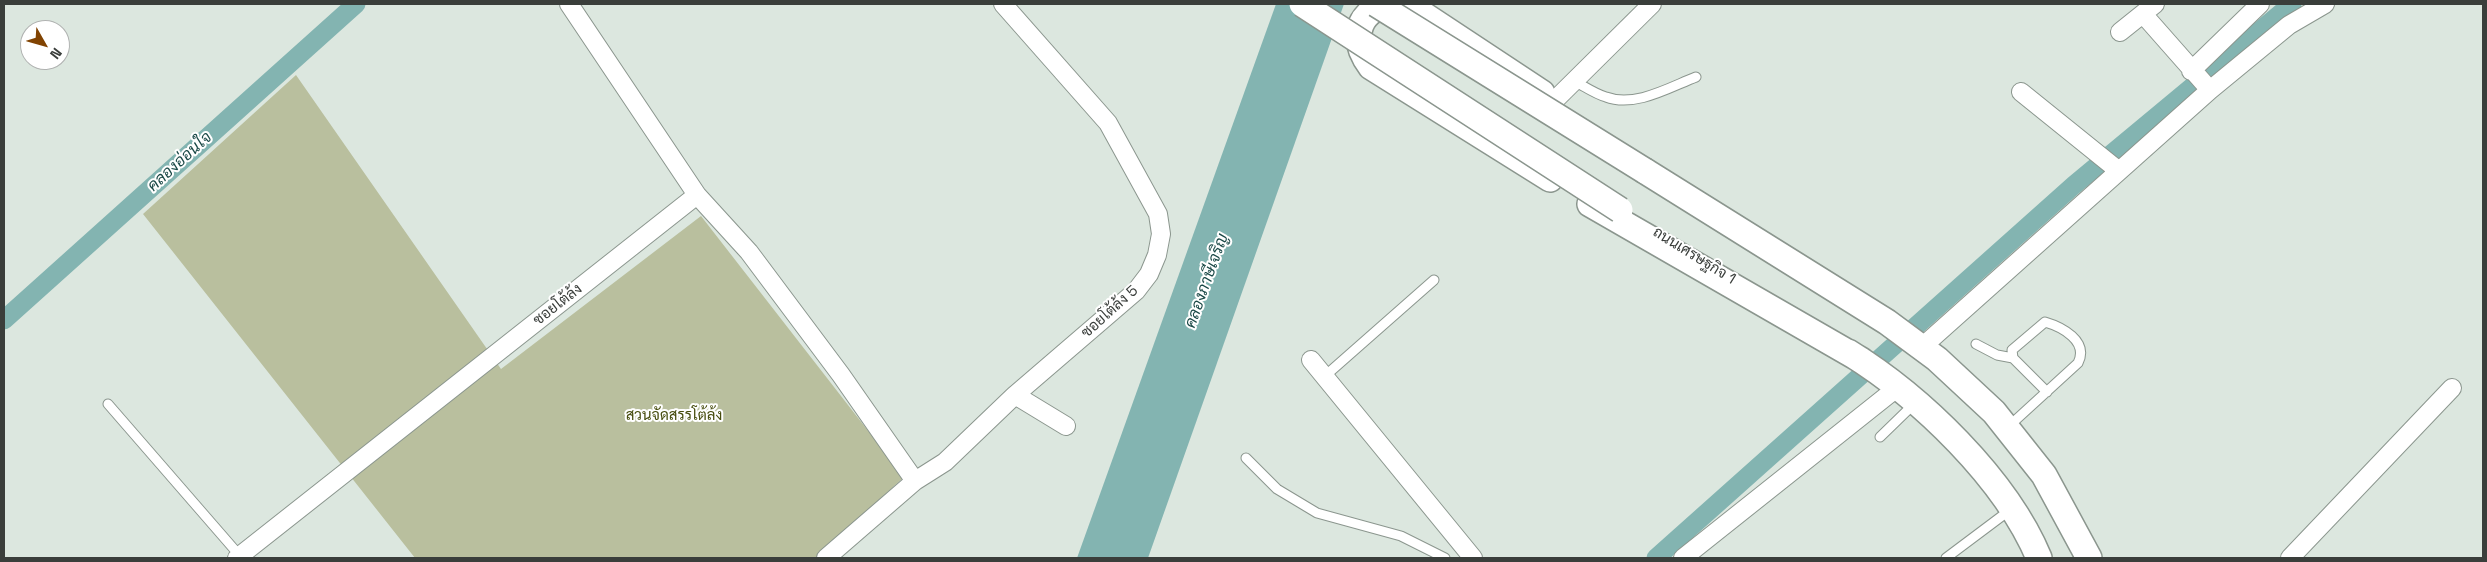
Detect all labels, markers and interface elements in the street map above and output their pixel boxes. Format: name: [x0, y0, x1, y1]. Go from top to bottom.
north arrow: [20, 20, 70, 70]
text: N: [46, 44, 66, 63]
water label: คลองอ่อนใจ: [144, 128, 216, 196]
street label: ถนนเศรษฐกิจ 1: [1649, 223, 1739, 289]
water label: คลองภาษีเจริญ: [1181, 231, 1233, 331]
street label: ซอยโต้ล้ง: [530, 280, 586, 330]
street label: ซอยโต้ล้ง 5: [1078, 282, 1142, 342]
park label: สวนจัดสรรโต้ล้ง: [626, 407, 722, 425]

